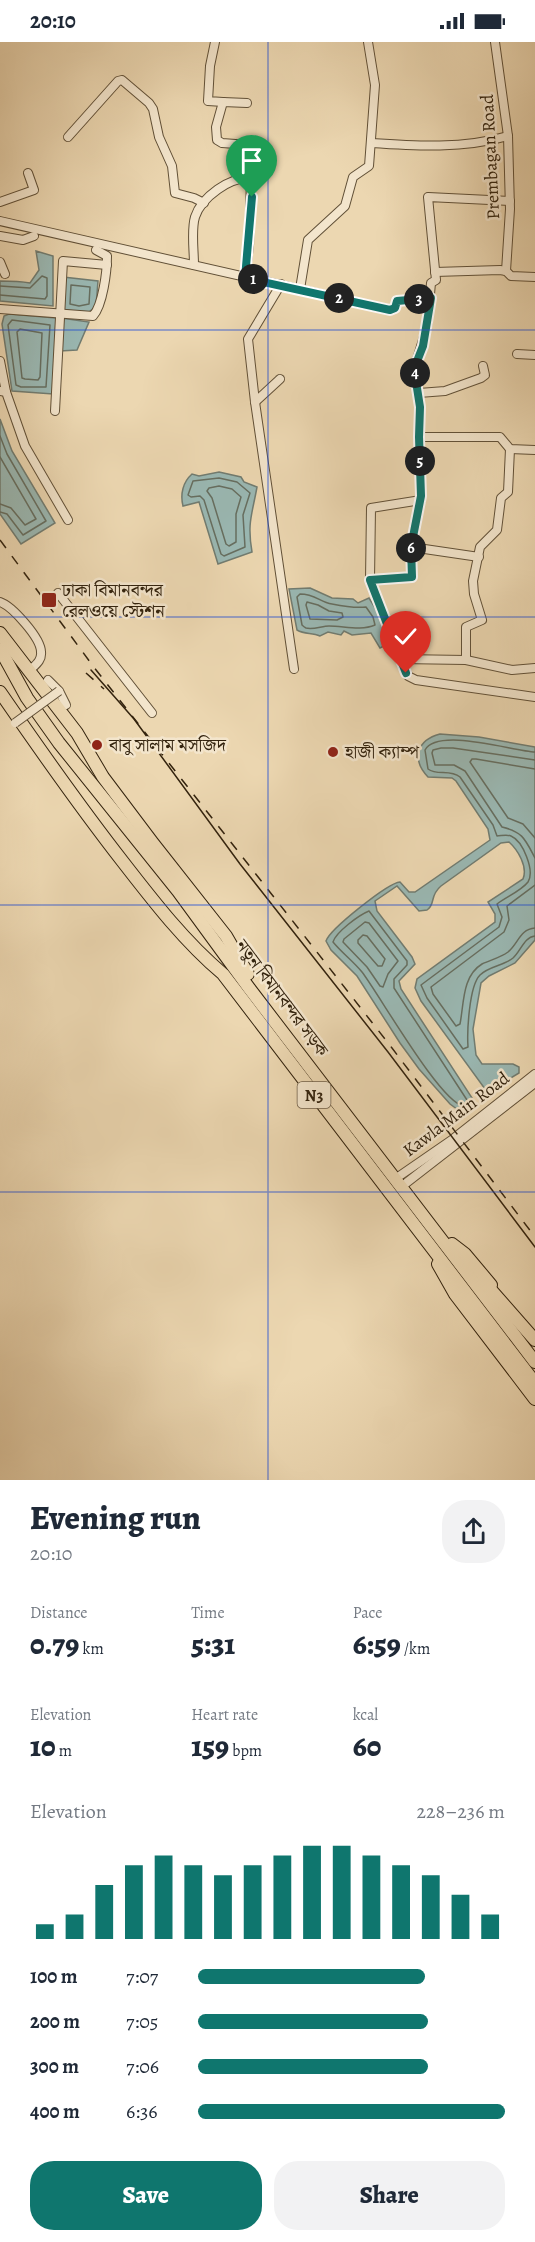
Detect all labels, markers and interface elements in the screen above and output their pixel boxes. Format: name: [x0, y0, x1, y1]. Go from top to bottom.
text: 20:10: [30, 6, 76, 36]
street label: Prembagan Road: [475, 94, 505, 220]
pin: [226, 135, 277, 197]
icon: arrive: [235, 144, 268, 177]
pin: 1: [238, 264, 268, 294]
text: 1: [250, 268, 256, 290]
pin: 2: [324, 283, 354, 313]
pin: 3: [404, 284, 434, 314]
text: 2: [335, 287, 343, 309]
text: 3: [416, 288, 422, 310]
pin: 4: [400, 358, 430, 388]
text: 4: [411, 362, 419, 384]
pin: 5: [405, 446, 435, 476]
text: 5: [417, 450, 423, 472]
pin: 6: [396, 533, 426, 563]
text: 6: [407, 537, 415, 559]
place label: ঢাকা বিমানবন্দর রেলওয়ে স্টেশন: [61, 578, 165, 623]
marker: ঢাকা বিমানবন্দর রেলওয়ে স্টেশন: [40, 591, 58, 609]
pin: [380, 611, 431, 673]
icon: check: [389, 620, 422, 653]
place label: বাবু সালাম মসজিদ: [108, 733, 227, 757]
marker: বাবু সালাম মসজিদ: [90, 738, 104, 752]
place label: হাজী ক্যাম্প: [344, 740, 420, 764]
marker: হাজী ক্যাম্প: [326, 745, 340, 759]
street label: নতুন বিমানবন্দর সড়ক: [230, 934, 335, 1062]
street label: Kawla Main Road: [398, 1066, 514, 1162]
road number: N3: [298, 1082, 330, 1108]
text: Evening run: [30, 1495, 201, 1540]
button: share: [442, 1500, 505, 1563]
text: 20:10: [30, 1540, 72, 1567]
text: Distance: [30, 1602, 87, 1624]
text: Time: [191, 1602, 225, 1624]
text: Pace: [353, 1602, 382, 1624]
text: 0.79: [30, 1624, 79, 1664]
text: 5:31: [191, 1624, 235, 1664]
text: 6:59: [353, 1624, 401, 1664]
text: km: [79, 1638, 104, 1660]
text: /km: [401, 1638, 430, 1660]
text: Elevation: [30, 1704, 91, 1726]
text: Heart rate: [191, 1704, 258, 1726]
text: kcal: [353, 1704, 378, 1726]
text: 10: [30, 1726, 56, 1766]
text: 159: [191, 1726, 229, 1766]
text: 60: [353, 1726, 381, 1766]
text: m: [56, 1740, 72, 1762]
text: bpm: [229, 1740, 262, 1762]
text: Elevation: [30, 1798, 107, 1825]
text: 228–236 m: [416, 1798, 505, 1825]
text: 100 m: [30, 1963, 78, 1990]
text: 7:07: [126, 1963, 158, 1990]
text: 200 m: [30, 2008, 80, 2035]
text: 7:05: [126, 2008, 158, 2035]
text: 300 m: [30, 2053, 79, 2080]
text: 7:06: [126, 2053, 159, 2080]
text: 400 m: [30, 2098, 80, 2125]
text: 6:36: [126, 2098, 158, 2125]
button: Save: [30, 2161, 262, 2230]
button: Share: [274, 2161, 505, 2230]

